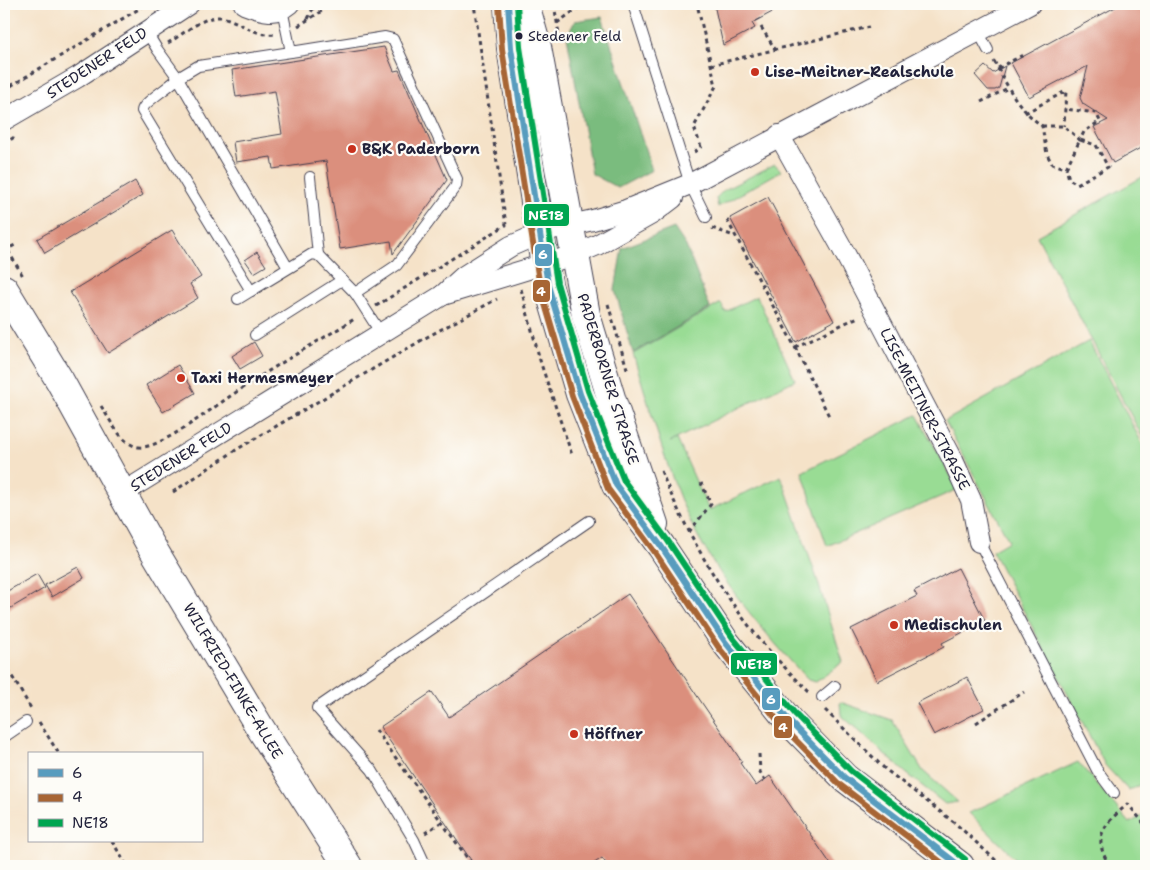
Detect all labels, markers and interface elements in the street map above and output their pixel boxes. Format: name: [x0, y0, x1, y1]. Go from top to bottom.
street label: STEDENER FELD: [43, 23, 151, 103]
place label: Stedener Feld: [528, 27, 621, 45]
marker: Stedener Feld: [514, 31, 524, 41]
place label: Lise-Meitner-Realschule: [765, 62, 954, 82]
marker: Lise-Meitner-Realschule: [749, 66, 761, 78]
place label: B&K Paderborn: [362, 139, 480, 159]
marker: B&K Paderborn: [346, 143, 358, 155]
line badge: NE18: [523, 203, 570, 227]
text: NE18: [528, 206, 564, 224]
line badge: 6: [534, 243, 553, 267]
text: 6: [538, 245, 548, 263]
line badge: 4: [532, 279, 551, 303]
text: 4: [536, 282, 546, 300]
street label: PADERBORNER STRASSE: [572, 291, 644, 467]
street label: LISE-MEITNER-STRASSE: [875, 324, 975, 494]
place label: Taxi Hermesmeyer: [191, 368, 334, 388]
marker: Taxi Hermesmeyer: [175, 372, 187, 384]
street label: STEDENER FELD: [126, 418, 236, 496]
street label: WILFRIED-FINKE-ALLEE: [178, 599, 288, 763]
place label: Medischulen: [904, 615, 1002, 635]
marker: Medischulen: [888, 619, 900, 631]
line badge: NE18: [730, 652, 778, 676]
text: NE18: [736, 655, 772, 673]
line badge: 6: [761, 687, 781, 711]
text: 6: [766, 690, 776, 708]
line badge: 4: [773, 715, 793, 739]
text: 4: [778, 718, 788, 736]
place label: Höffner: [584, 724, 643, 744]
marker: Höffner: [568, 728, 580, 740]
legend: [28, 752, 202, 842]
text: 6: [72, 763, 83, 783]
text: 4: [72, 787, 83, 807]
text: NE18: [72, 813, 109, 833]

